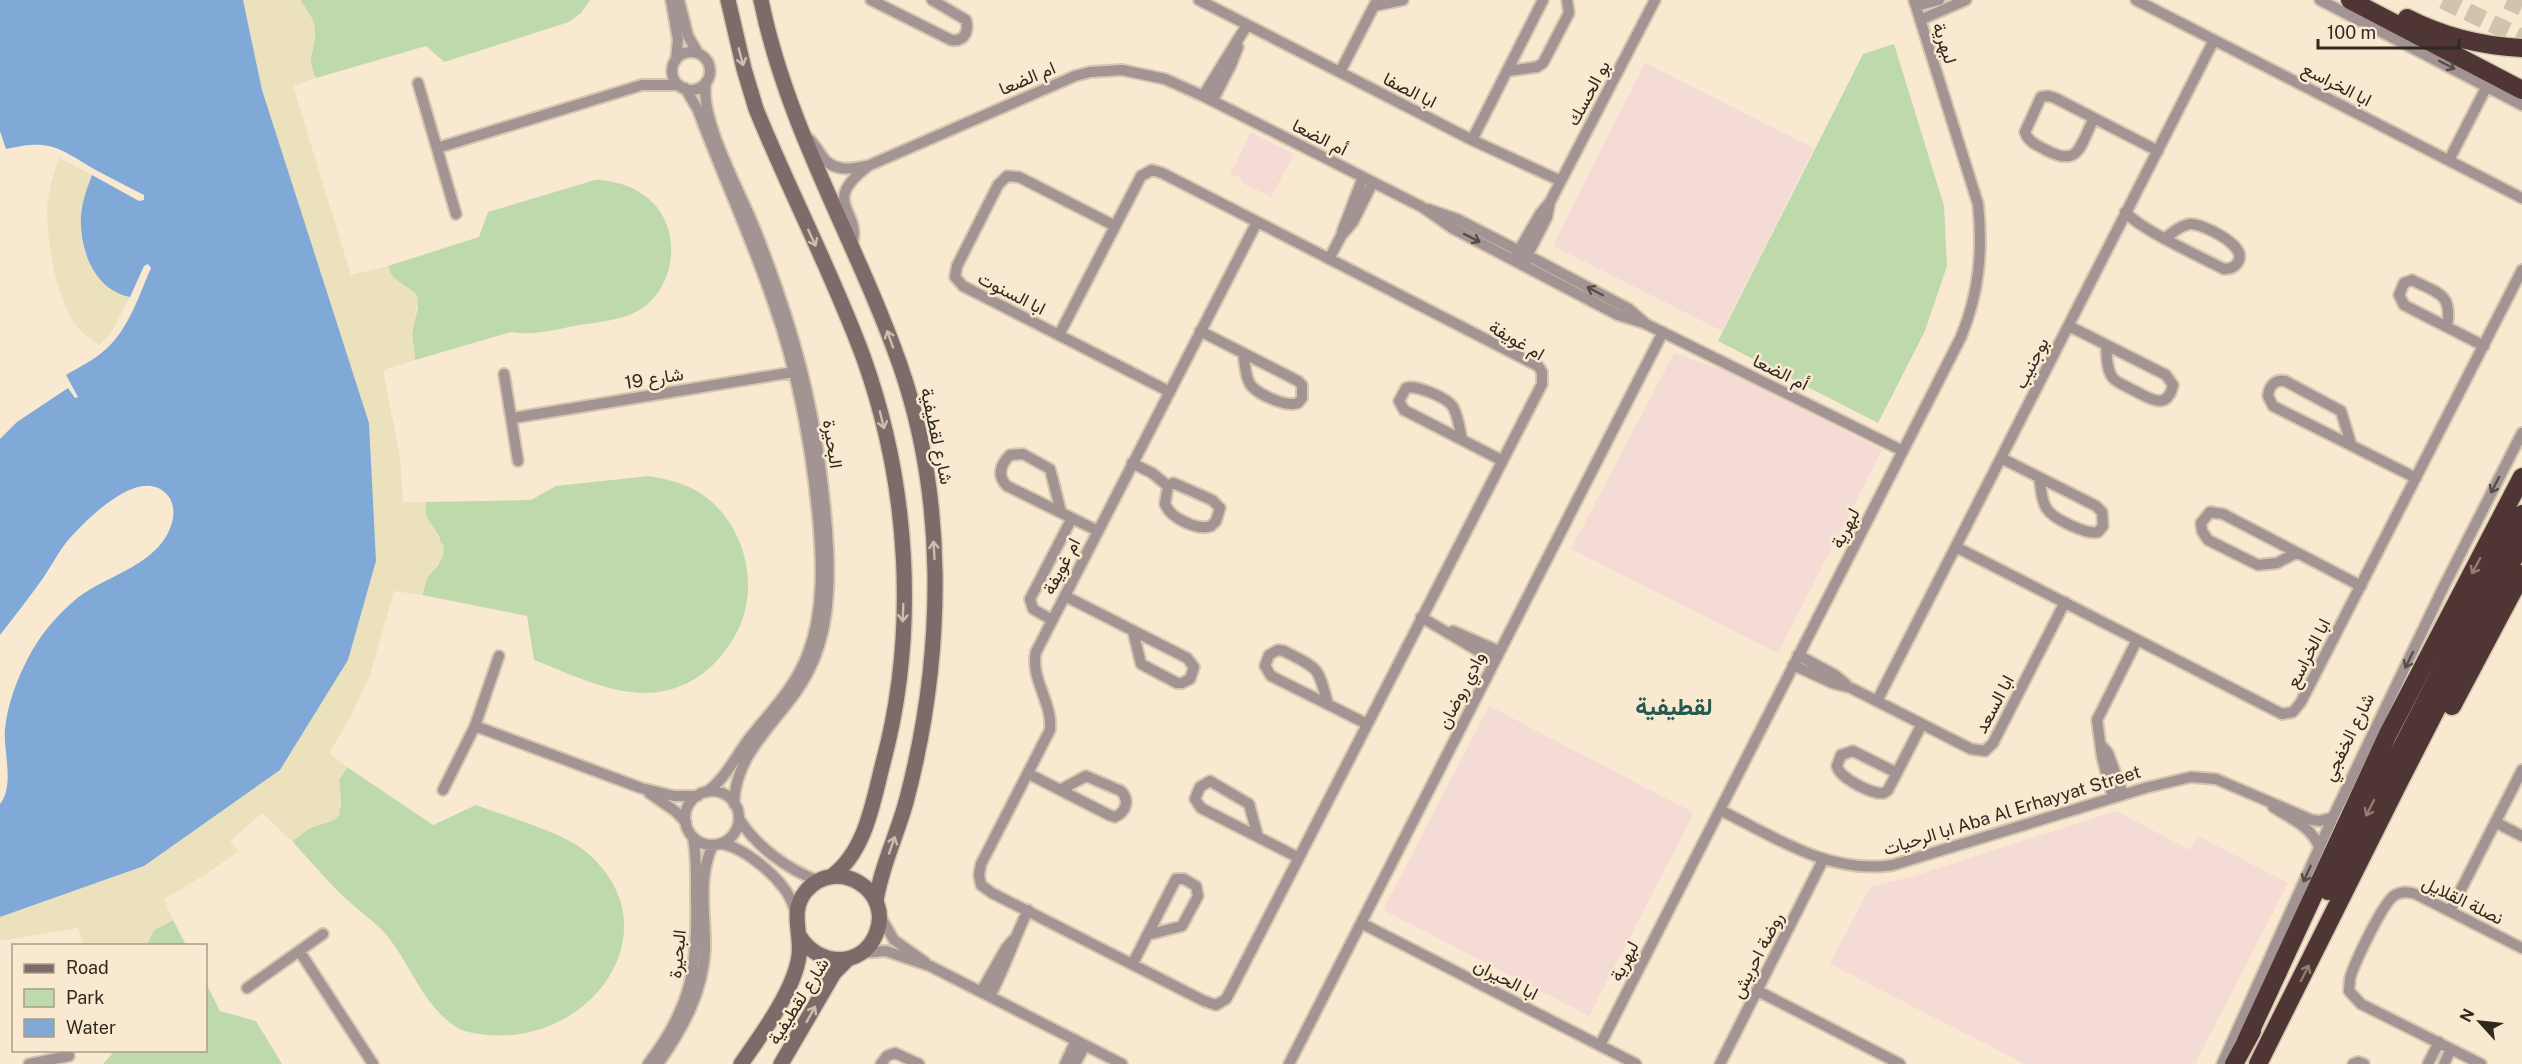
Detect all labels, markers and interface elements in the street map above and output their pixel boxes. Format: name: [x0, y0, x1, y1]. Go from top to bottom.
scale bar: [2318, 12, 2459, 50]
street label: لبهرية: [1928, 20, 1962, 67]
text: 100 m: [2327, 22, 2376, 43]
one-way arrow: [735, 47, 747, 66]
street label: ام الضعا: [996, 57, 1059, 101]
street label: بو الحسك: [1562, 57, 1615, 130]
street label: ابا الخراسع: [2298, 58, 2375, 112]
one-way arrow: [2438, 59, 2455, 71]
street label: ابا الصفا: [1380, 68, 1440, 112]
street label: أم الضعا: [1288, 114, 1351, 162]
one-way arrow: [806, 229, 818, 247]
one-way arrow: [1463, 232, 1480, 244]
street label: ابا السنوت: [974, 267, 1049, 320]
one-way arrow: [1587, 285, 1605, 297]
street label: ام غويفة: [1485, 316, 1548, 366]
one-way arrow: [884, 330, 895, 349]
street label: بوجنيب: [2009, 334, 2054, 393]
street label: أم الضعا: [1749, 350, 1812, 396]
street label: شارع 19: [623, 363, 685, 395]
street label: شارع لقطيفية: [915, 386, 957, 487]
one-way arrow: [877, 410, 888, 429]
street label: البحيرة: [818, 418, 847, 470]
one-way arrow: [2489, 476, 2501, 494]
street label: لبهرية: [1826, 504, 1865, 552]
street label: ام غويفة: [1038, 534, 1086, 599]
one-way arrow: [928, 540, 939, 560]
one-way arrow: [2469, 556, 2481, 574]
one-way arrow: [897, 603, 909, 623]
street label: ابا الخراسع: [2282, 615, 2336, 692]
street label: وادي روضان: [1433, 648, 1494, 734]
one-way arrow: [2402, 650, 2414, 668]
street label: ابا السعد: [1970, 671, 2018, 737]
street label: شارع الخفجي: [2318, 690, 2383, 787]
district label: لقطيفية: [1635, 692, 1713, 721]
street label: ابا الرحيات Aba Al Erhayyat Street: [1881, 761, 2143, 860]
one-way arrow: [2364, 799, 2375, 817]
one-way arrow: [887, 835, 898, 854]
one-way arrow: [2300, 864, 2312, 882]
street label: نصلة القلايل: [2419, 871, 2507, 930]
street label: روضة احريش: [1726, 908, 1789, 1002]
street label: البحيرة: [664, 929, 691, 980]
street label: لبهرية: [1605, 937, 1644, 985]
legend: [12, 944, 207, 1052]
street label: شارع لقطيفية: [763, 954, 835, 1049]
street label: ابا الحيران: [1470, 954, 1542, 1005]
text: Road: [66, 957, 109, 978]
one-way arrow: [2299, 964, 2311, 982]
text: Park: [66, 987, 104, 1008]
north arrow: [2450, 992, 2510, 1052]
one-way arrow: [806, 1006, 818, 1023]
text: N: [2456, 1006, 2478, 1025]
text: Water: [66, 1017, 116, 1038]

